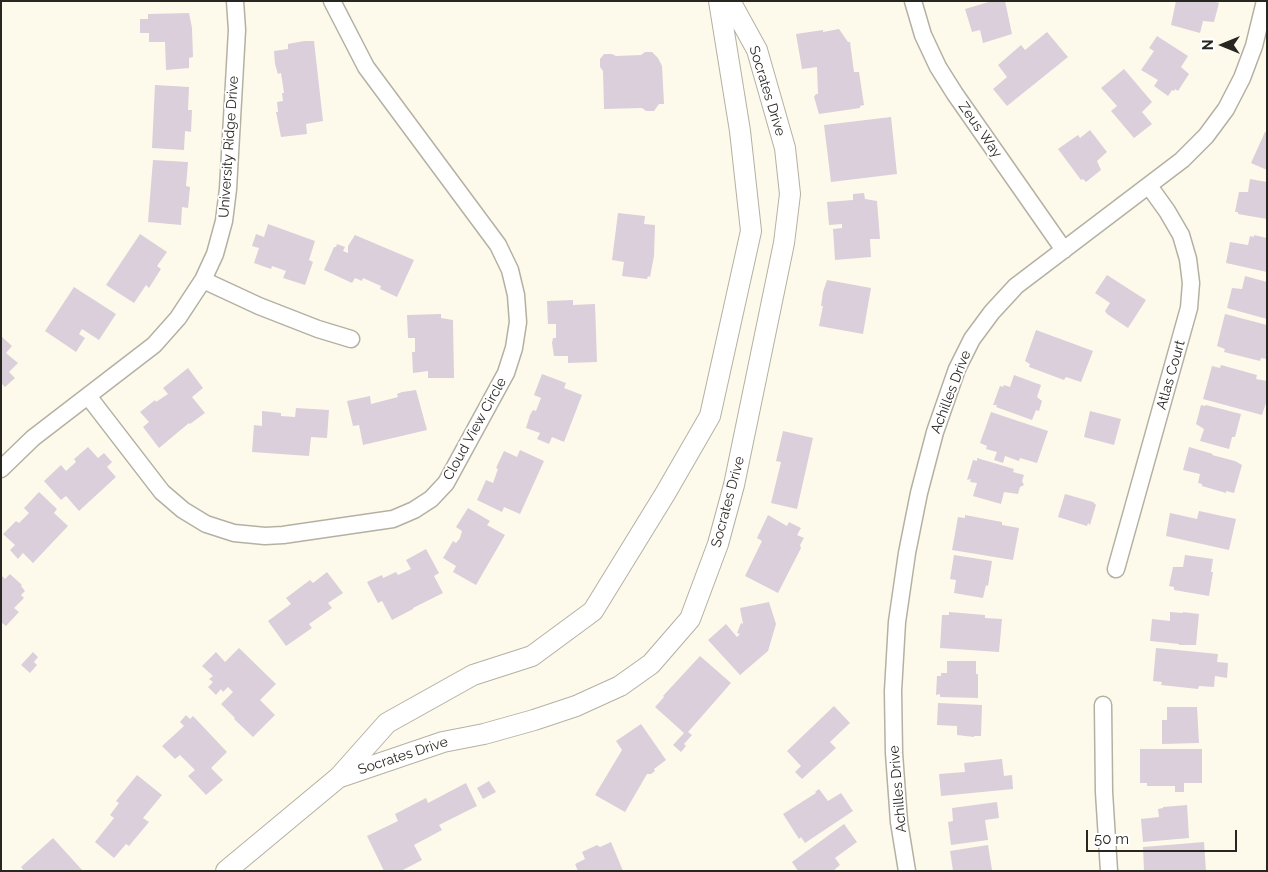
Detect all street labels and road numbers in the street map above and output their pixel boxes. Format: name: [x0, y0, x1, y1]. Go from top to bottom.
street label: Socrates Drive: [745, 44, 789, 138]
street label: University Ridge Drive: [216, 75, 242, 219]
street label: Zeus Way: [955, 99, 1005, 161]
street label: Atlas Court: [1153, 338, 1189, 412]
street label: Achilles Drive: [927, 348, 975, 436]
street label: Cloud View Circle: [440, 375, 510, 483]
street label: Socrates Drive: [708, 455, 748, 549]
street label: Socrates Drive: [356, 734, 450, 778]
street label: Achilles Drive: [886, 745, 910, 833]

